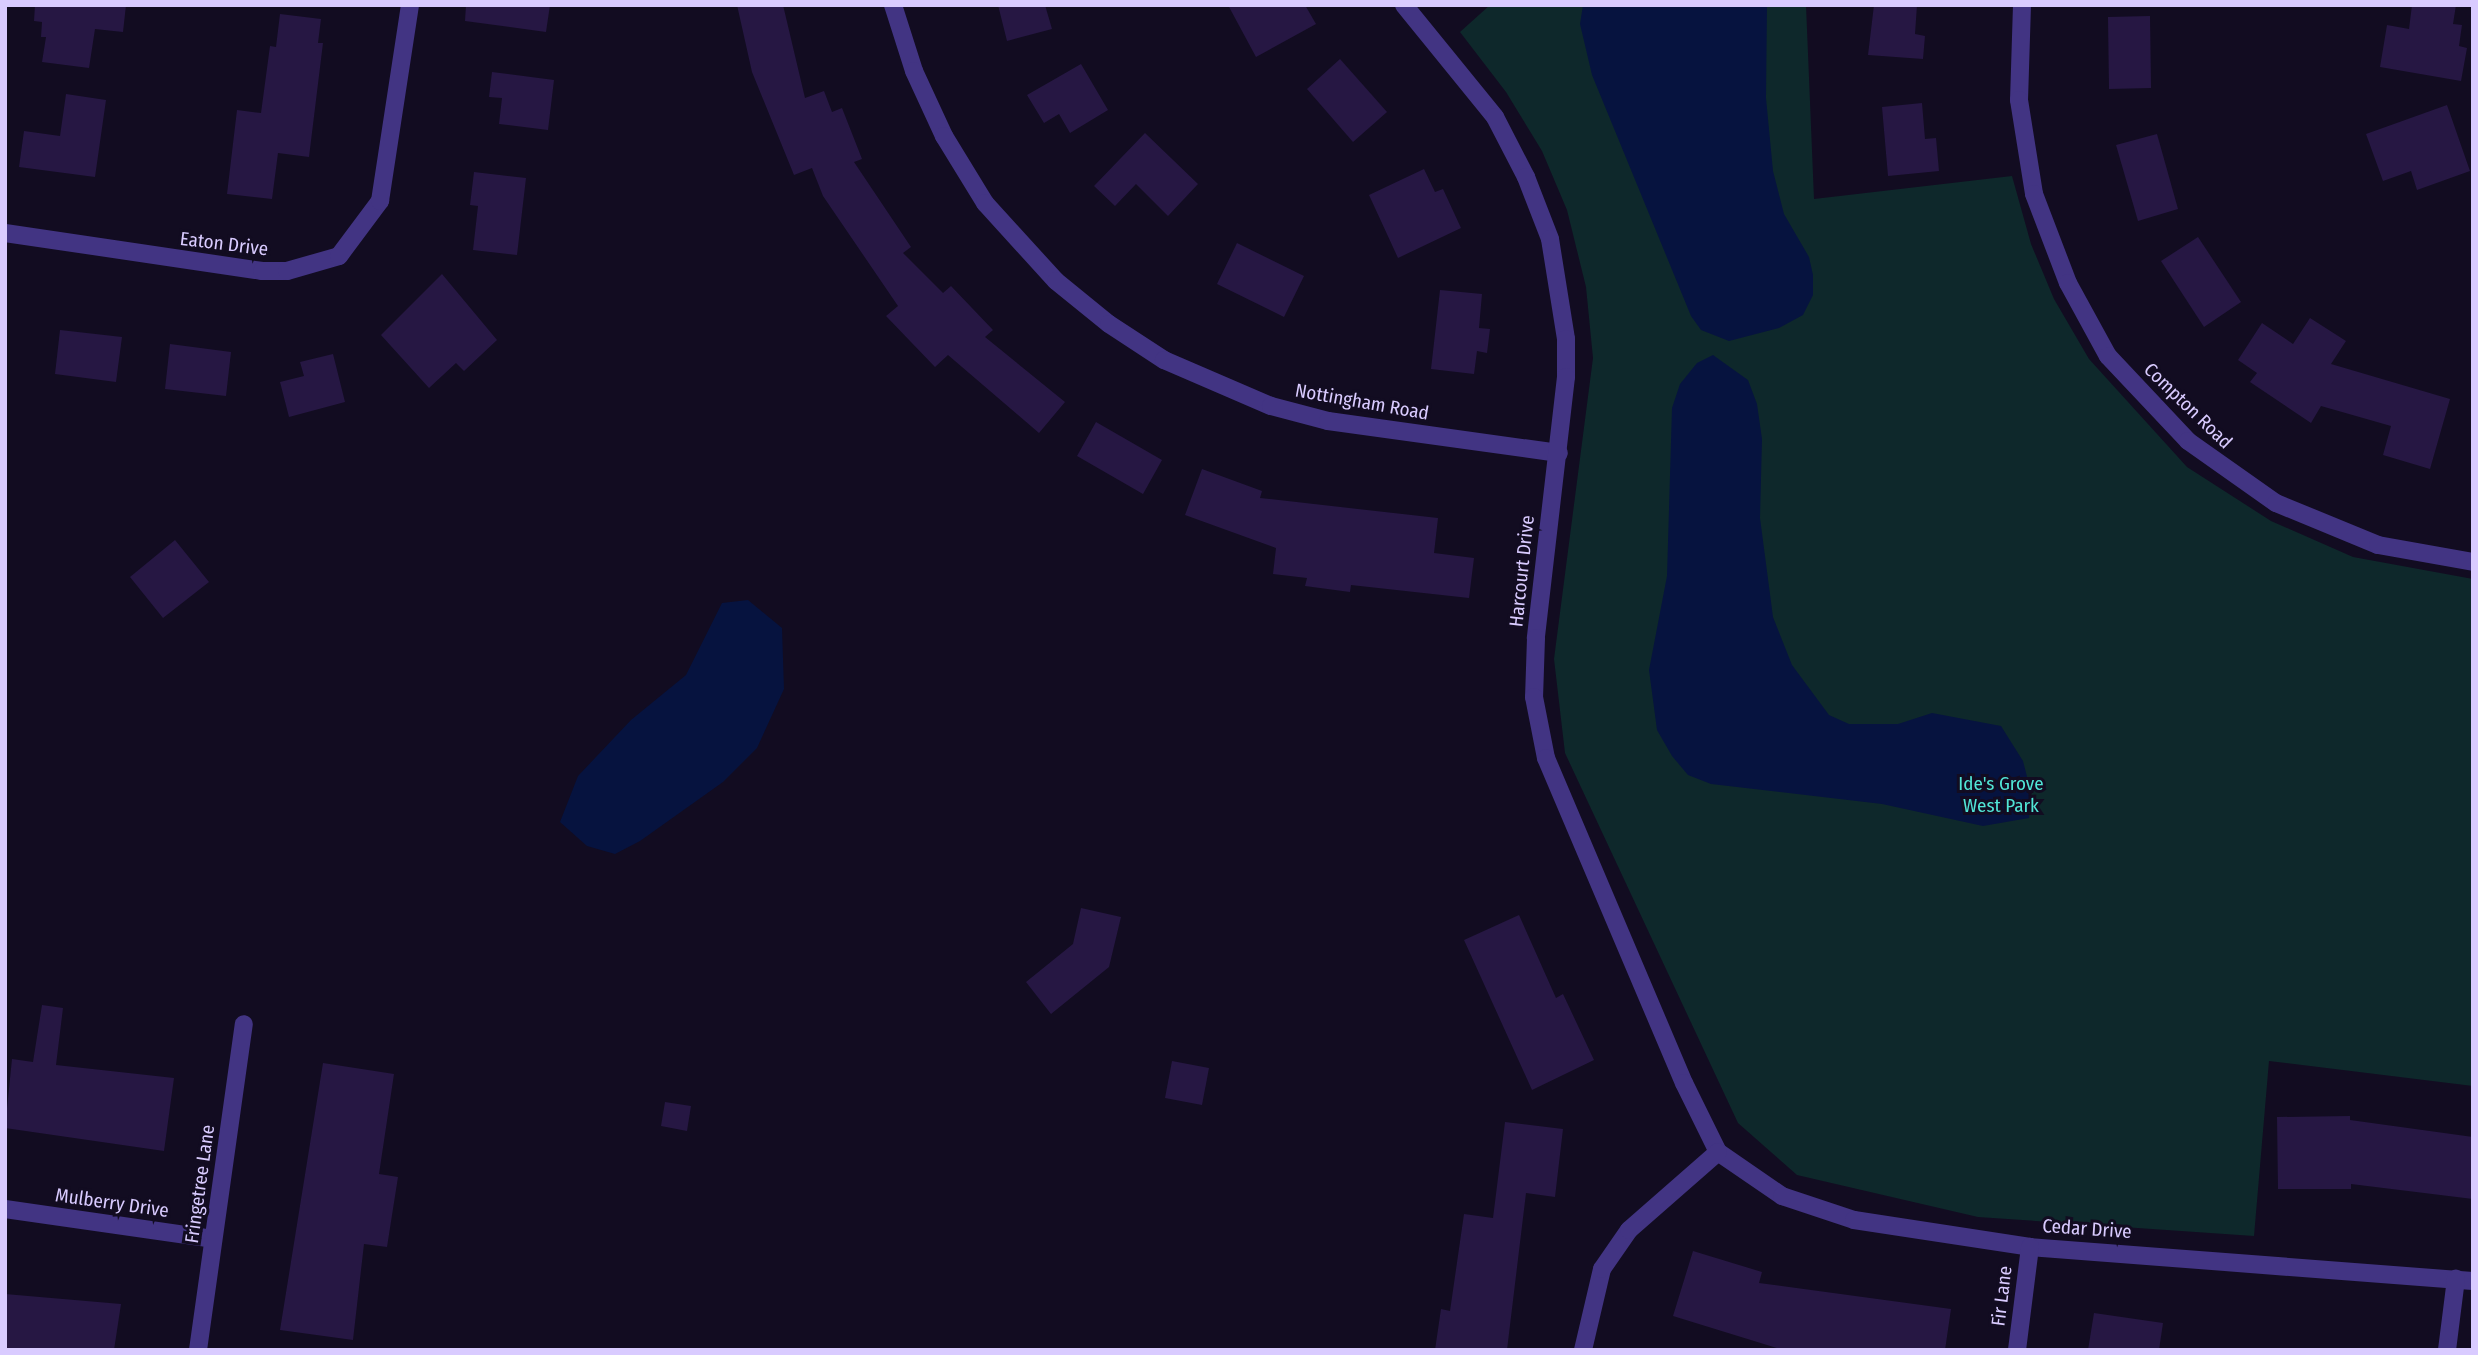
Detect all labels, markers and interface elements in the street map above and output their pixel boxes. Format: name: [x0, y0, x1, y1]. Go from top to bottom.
street label: Eaton Drive: [179, 227, 269, 261]
street label: Compton Road: [2139, 358, 2237, 454]
street label: Nottingham Road: [1293, 379, 1431, 425]
street label: Harcourt Drive: [1505, 514, 1539, 628]
park label: Ide's Grove West Park: [1958, 773, 2044, 817]
street label: Fringetree Lane: [180, 1123, 220, 1245]
street label: Mulberry Drive: [54, 1184, 170, 1222]
street label: Cedar Drive: [2042, 1215, 2132, 1243]
street label: Fir Lane: [1987, 1265, 2017, 1327]

